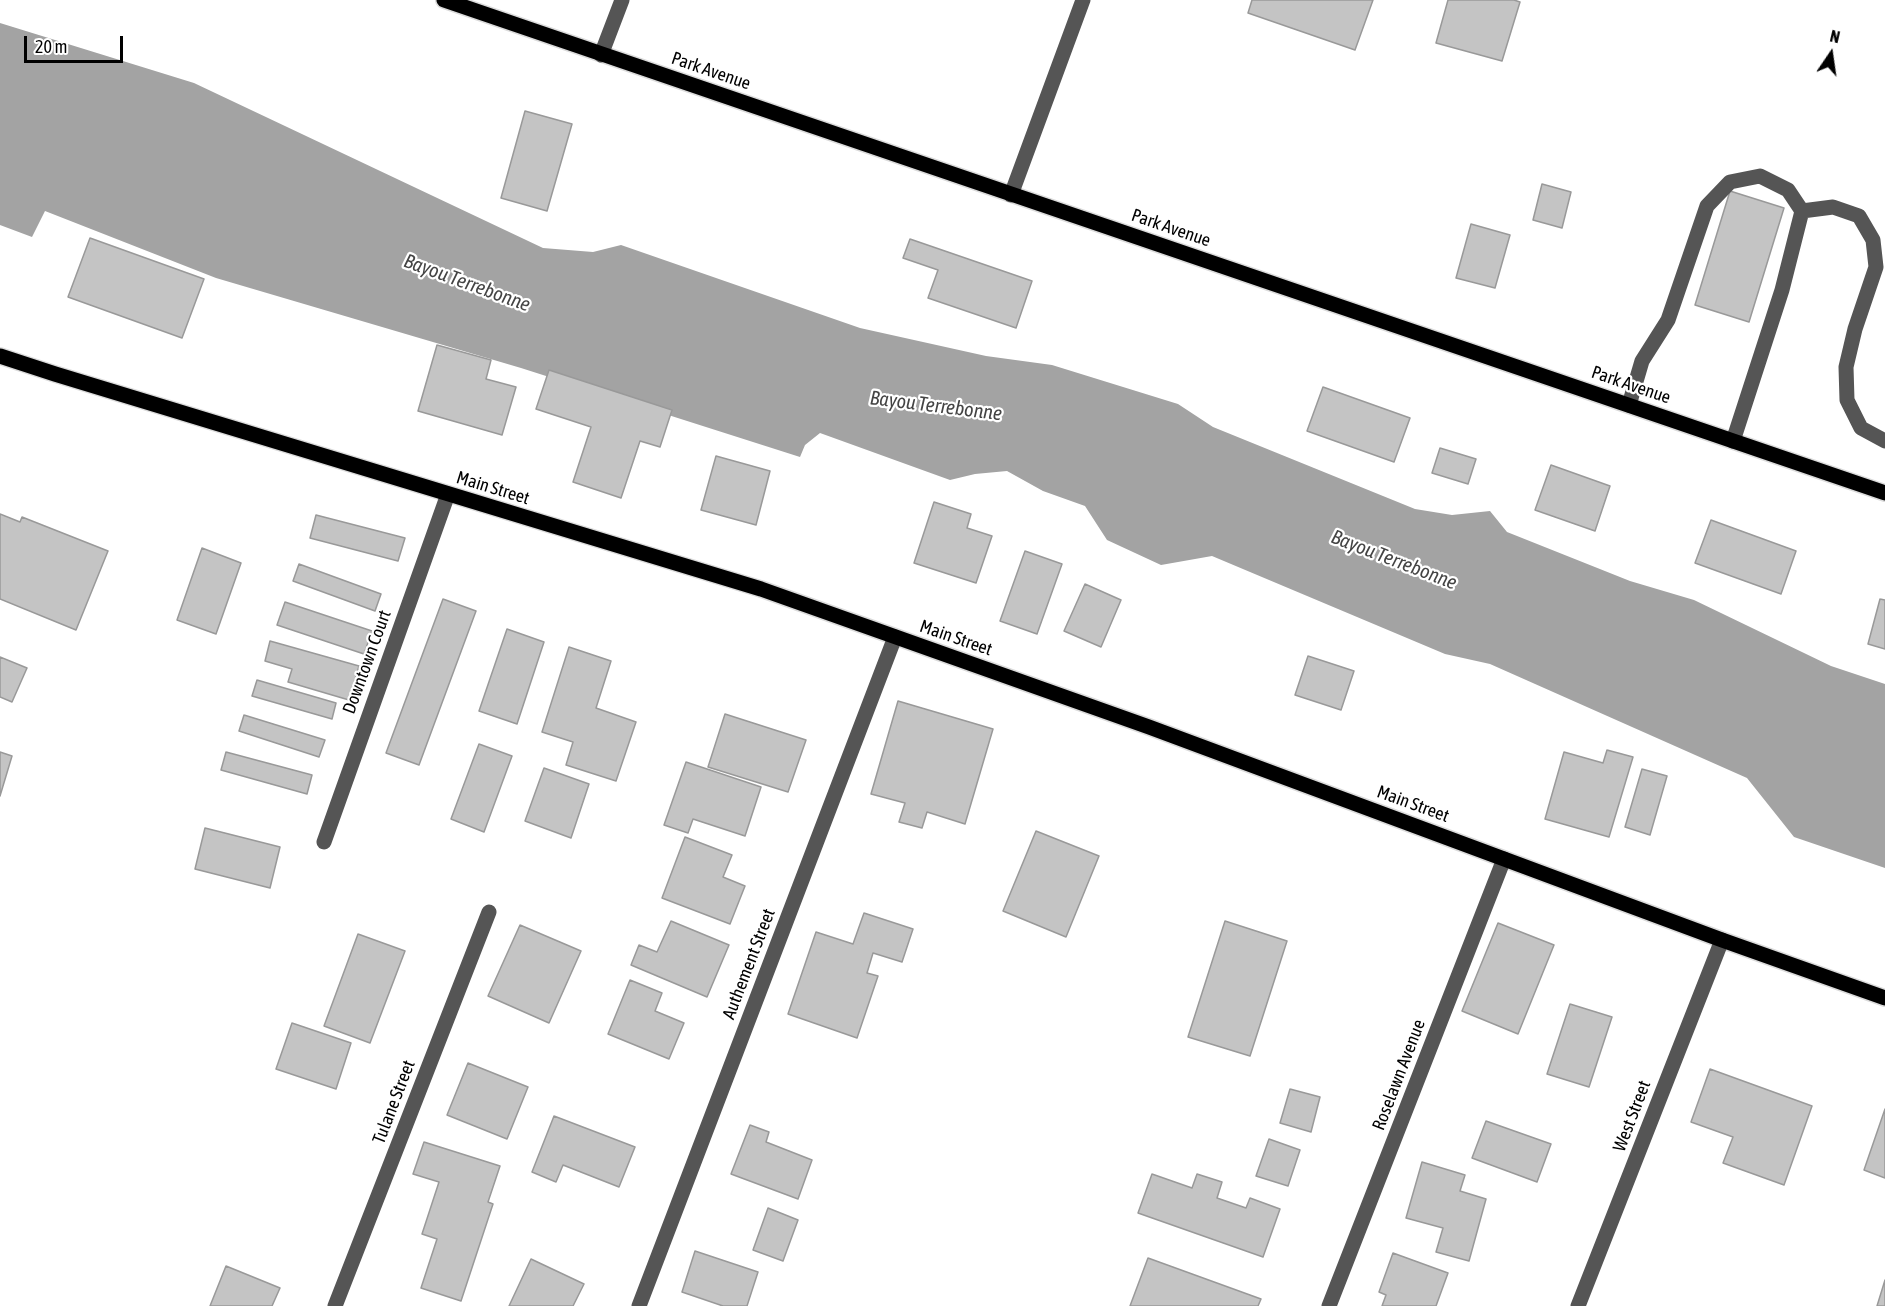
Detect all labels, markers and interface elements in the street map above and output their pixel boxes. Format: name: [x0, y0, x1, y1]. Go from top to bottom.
scale bar: [27, 24, 126, 62]
north arrow: [1801, 24, 1861, 84]
text: N: [1828, 27, 1842, 46]
text: 20 m: [35, 36, 67, 57]
street label: Park Avenue: [669, 47, 753, 95]
street label: Park Avenue: [1129, 204, 1213, 252]
water label: Bayou Terrebonne: [400, 249, 534, 317]
street label: Park Avenue: [1589, 361, 1673, 409]
water label: Bayou Terrebonne: [869, 386, 1003, 426]
street label: Main Street: [454, 467, 532, 509]
water label: Bayou Terrebonne: [1328, 525, 1460, 595]
street label: Downtown Court: [338, 607, 396, 717]
street label: Main Street: [917, 616, 995, 660]
street label: Main Street: [1374, 781, 1452, 827]
street label: Authement Street: [718, 906, 780, 1022]
street label: Roselawn Avenue: [1368, 1017, 1430, 1133]
street label: Tulane Street: [368, 1057, 420, 1147]
street label: West Street: [1609, 1078, 1655, 1154]

